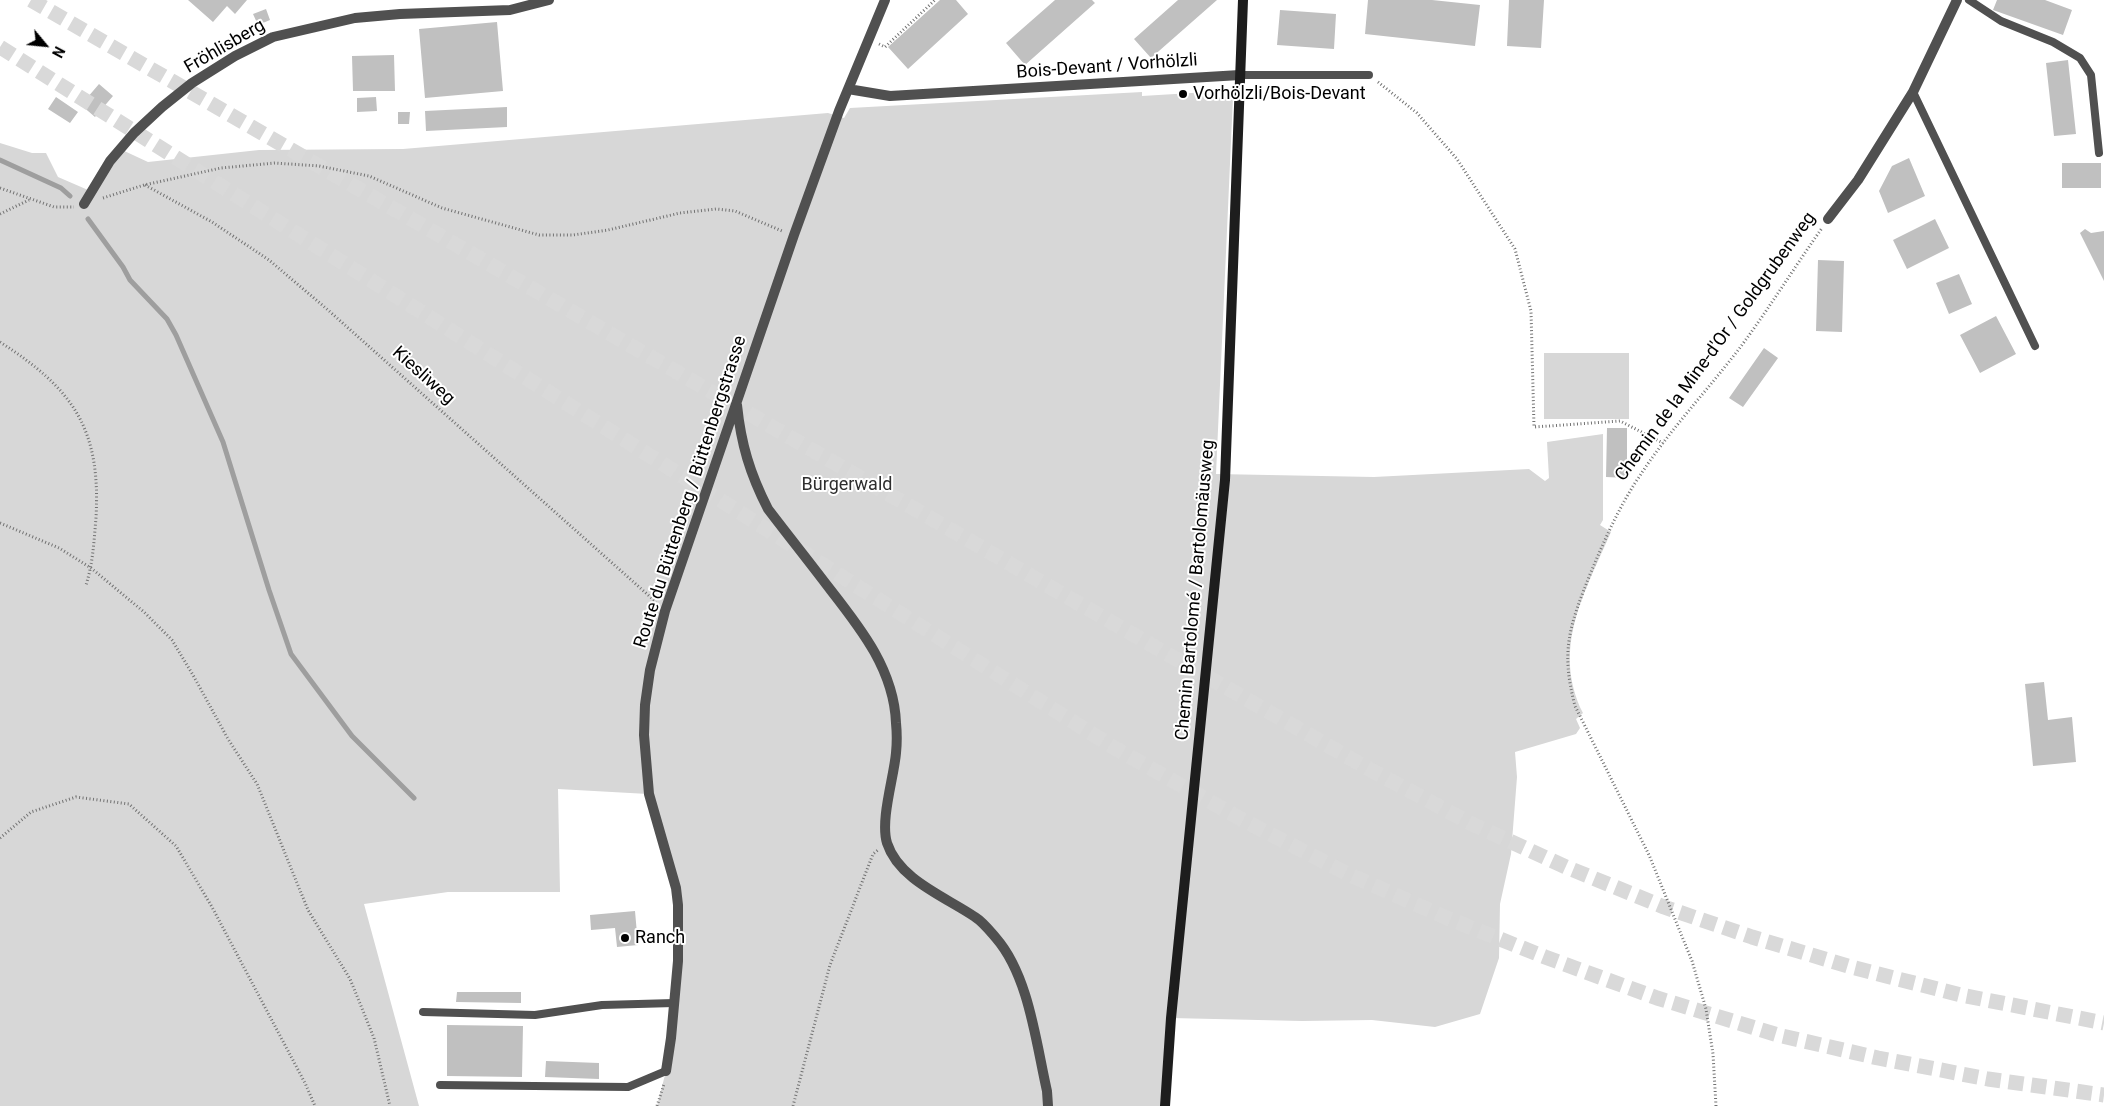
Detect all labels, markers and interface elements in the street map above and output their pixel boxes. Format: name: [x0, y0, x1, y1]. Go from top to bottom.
street label: Fröhlisberg: [181, 15, 269, 79]
north arrow: [20, 20, 70, 70]
text: N: [49, 44, 68, 60]
street label: Bois-Devant / Vorhölzli: [1016, 50, 1198, 84]
place label: Vorhölzli/Bois-Devant: [1193, 83, 1366, 105]
marker: Vorhölzli/Bois-Devant: [1177, 88, 1189, 100]
street label: Chemin de la Mine-d'Or / Goldgrubenweg: [1611, 208, 1821, 486]
street label: Route du Büttenberg / Büttenbergstrasse: [630, 333, 752, 651]
street label: Kiesliweg: [387, 342, 459, 410]
street label: Chemin Bartolomé / Bartolomäusweg: [1172, 439, 1220, 741]
park label: Bürgerwald: [802, 474, 892, 496]
place label: Ranch: [635, 927, 685, 949]
marker: Ranch: [619, 932, 631, 944]

